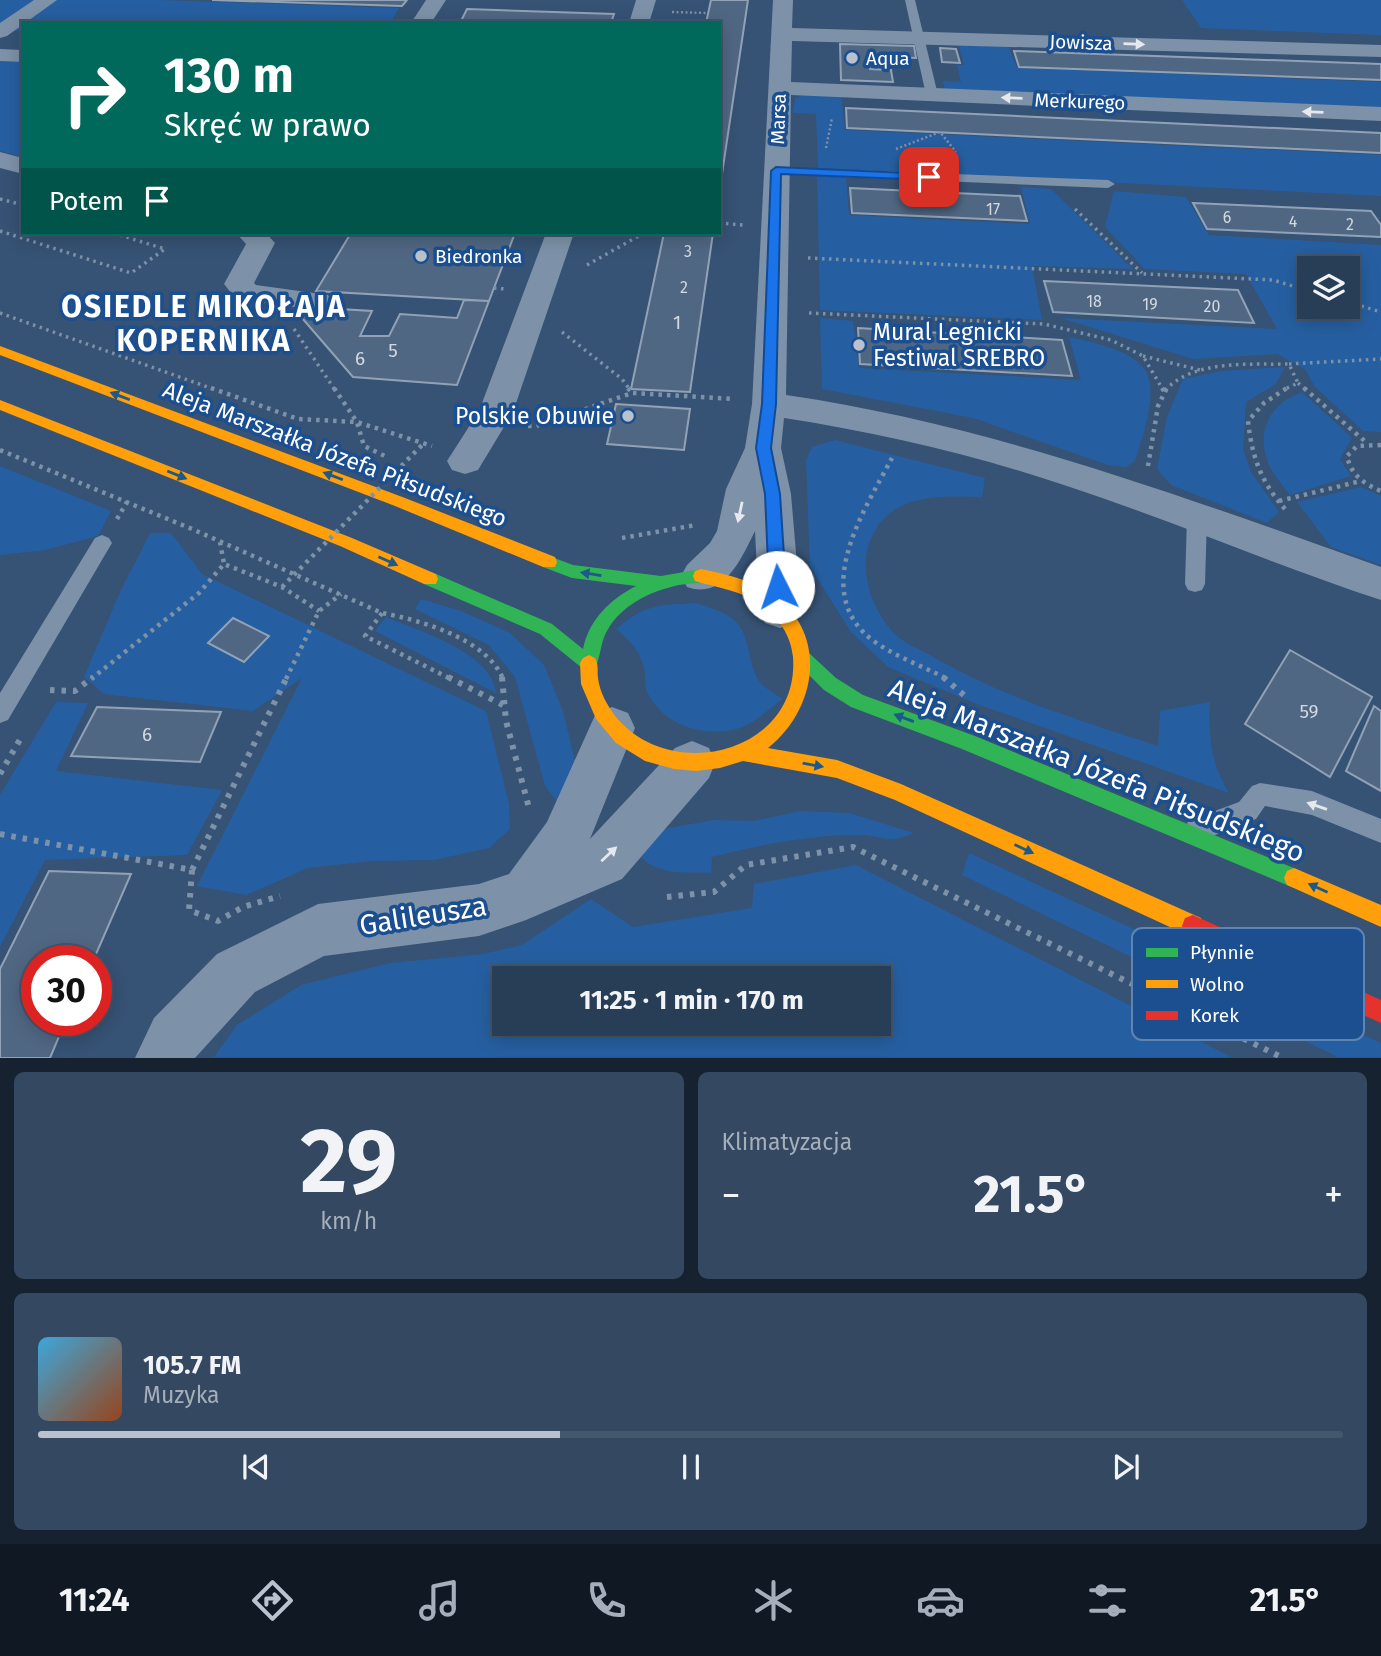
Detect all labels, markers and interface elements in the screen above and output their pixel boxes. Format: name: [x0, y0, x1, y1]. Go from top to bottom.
street label: Jowisza: [1049, 30, 1113, 55]
one-way arrow: [1123, 38, 1145, 50]
text: 130 m: [164, 46, 294, 105]
place label: Aqua: [866, 47, 910, 70]
icon: right: [49, 49, 140, 140]
marker: Aqua: [844, 50, 860, 66]
street label: Merkurego: [1034, 88, 1126, 115]
street label: Marsa: [766, 93, 791, 145]
one-way arrow: [1001, 93, 1023, 104]
text: Skręć w prawo: [164, 106, 371, 144]
one-way arrow: [1302, 106, 1324, 117]
pin: [899, 147, 959, 207]
icon: arrive: [910, 158, 948, 196]
icon: arrive: [138, 182, 176, 220]
text: Potem: [49, 186, 124, 217]
house number: 17: [986, 200, 1000, 219]
house number: 6: [1223, 208, 1231, 227]
house number: 4: [1289, 212, 1298, 231]
house number: 2: [1346, 215, 1354, 234]
house number: 3: [684, 242, 692, 261]
place label: Biedronka: [435, 245, 522, 268]
marker: Biedronka: [413, 248, 429, 264]
map controls: [1297, 256, 1360, 319]
button: layers: [1297, 256, 1360, 319]
house number: 2: [680, 278, 688, 297]
district label: OSIEDLE MIKOŁAJA KOPERNIKA: [61, 289, 347, 359]
house number: 18: [1086, 292, 1102, 311]
house number: 19: [1142, 295, 1158, 314]
house number: 20: [1204, 297, 1220, 316]
house number: 1: [673, 311, 681, 334]
place label: Mural Legnicki Festiwal SREBRO: [873, 318, 1045, 372]
marker: Mural Legnicki Festiwal SREBRO: [851, 337, 867, 353]
house number: 5: [388, 339, 398, 362]
house number: 6: [355, 347, 365, 370]
street label: Aleja Marszałka Józefa Piłsudskiego: [159, 375, 511, 533]
one-way arrow: [109, 390, 130, 401]
place label: Polskie Obuwie: [455, 402, 614, 430]
marker: Polskie Obuwie: [620, 408, 636, 424]
one-way arrow: [167, 470, 188, 481]
one-way arrow: [322, 471, 343, 482]
one-way arrow: [735, 501, 746, 523]
position arrow: [741, 550, 815, 624]
one-way arrow: [378, 555, 398, 567]
one-way arrow: [580, 568, 602, 579]
street label: Aleja Marszałka Józefa Piłsudskiego: [884, 672, 1310, 869]
house number: 59: [1299, 700, 1319, 723]
one-way arrow: [893, 713, 914, 724]
house number: 6: [142, 723, 152, 746]
one-way arrow: [802, 759, 824, 770]
one-way arrow: [1307, 800, 1328, 811]
one-way arrow: [1014, 843, 1034, 855]
one-way arrow: [600, 847, 617, 863]
one-way arrow: [1308, 882, 1329, 893]
street label: Galileusza: [357, 889, 489, 942]
legend: [1132, 928, 1364, 1040]
text: Płynnie: [1190, 941, 1254, 964]
speed limit sign: 30: [21, 945, 112, 1036]
text: Wolno: [1190, 973, 1244, 996]
text: 11:25 · 1 min · 170 m: [579, 985, 804, 1016]
text: Korek: [1190, 1004, 1239, 1027]
text: 29: [300, 1107, 397, 1216]
text: Klimatyzacja: [722, 1128, 852, 1156]
text: 21.5°: [974, 1163, 1091, 1226]
text: −: [722, 1172, 741, 1218]
text: +: [1324, 1172, 1343, 1218]
text: km/h: [320, 1207, 377, 1235]
text: 105.7 FM: [143, 1350, 241, 1381]
text: Muzyka: [143, 1381, 220, 1409]
icon: previous: [237, 1448, 275, 1486]
icon: pause: [672, 1448, 710, 1486]
icon: next: [1107, 1448, 1145, 1486]
icon: directions: [248, 1576, 297, 1625]
icon: music: [415, 1576, 464, 1625]
icon: phone: [582, 1576, 631, 1625]
icon: climate: [749, 1576, 798, 1625]
icon: car: [916, 1576, 965, 1625]
icon: filters: [1083, 1576, 1132, 1625]
text: 11:24: [59, 1581, 130, 1619]
text: 21.5°: [1250, 1581, 1322, 1619]

